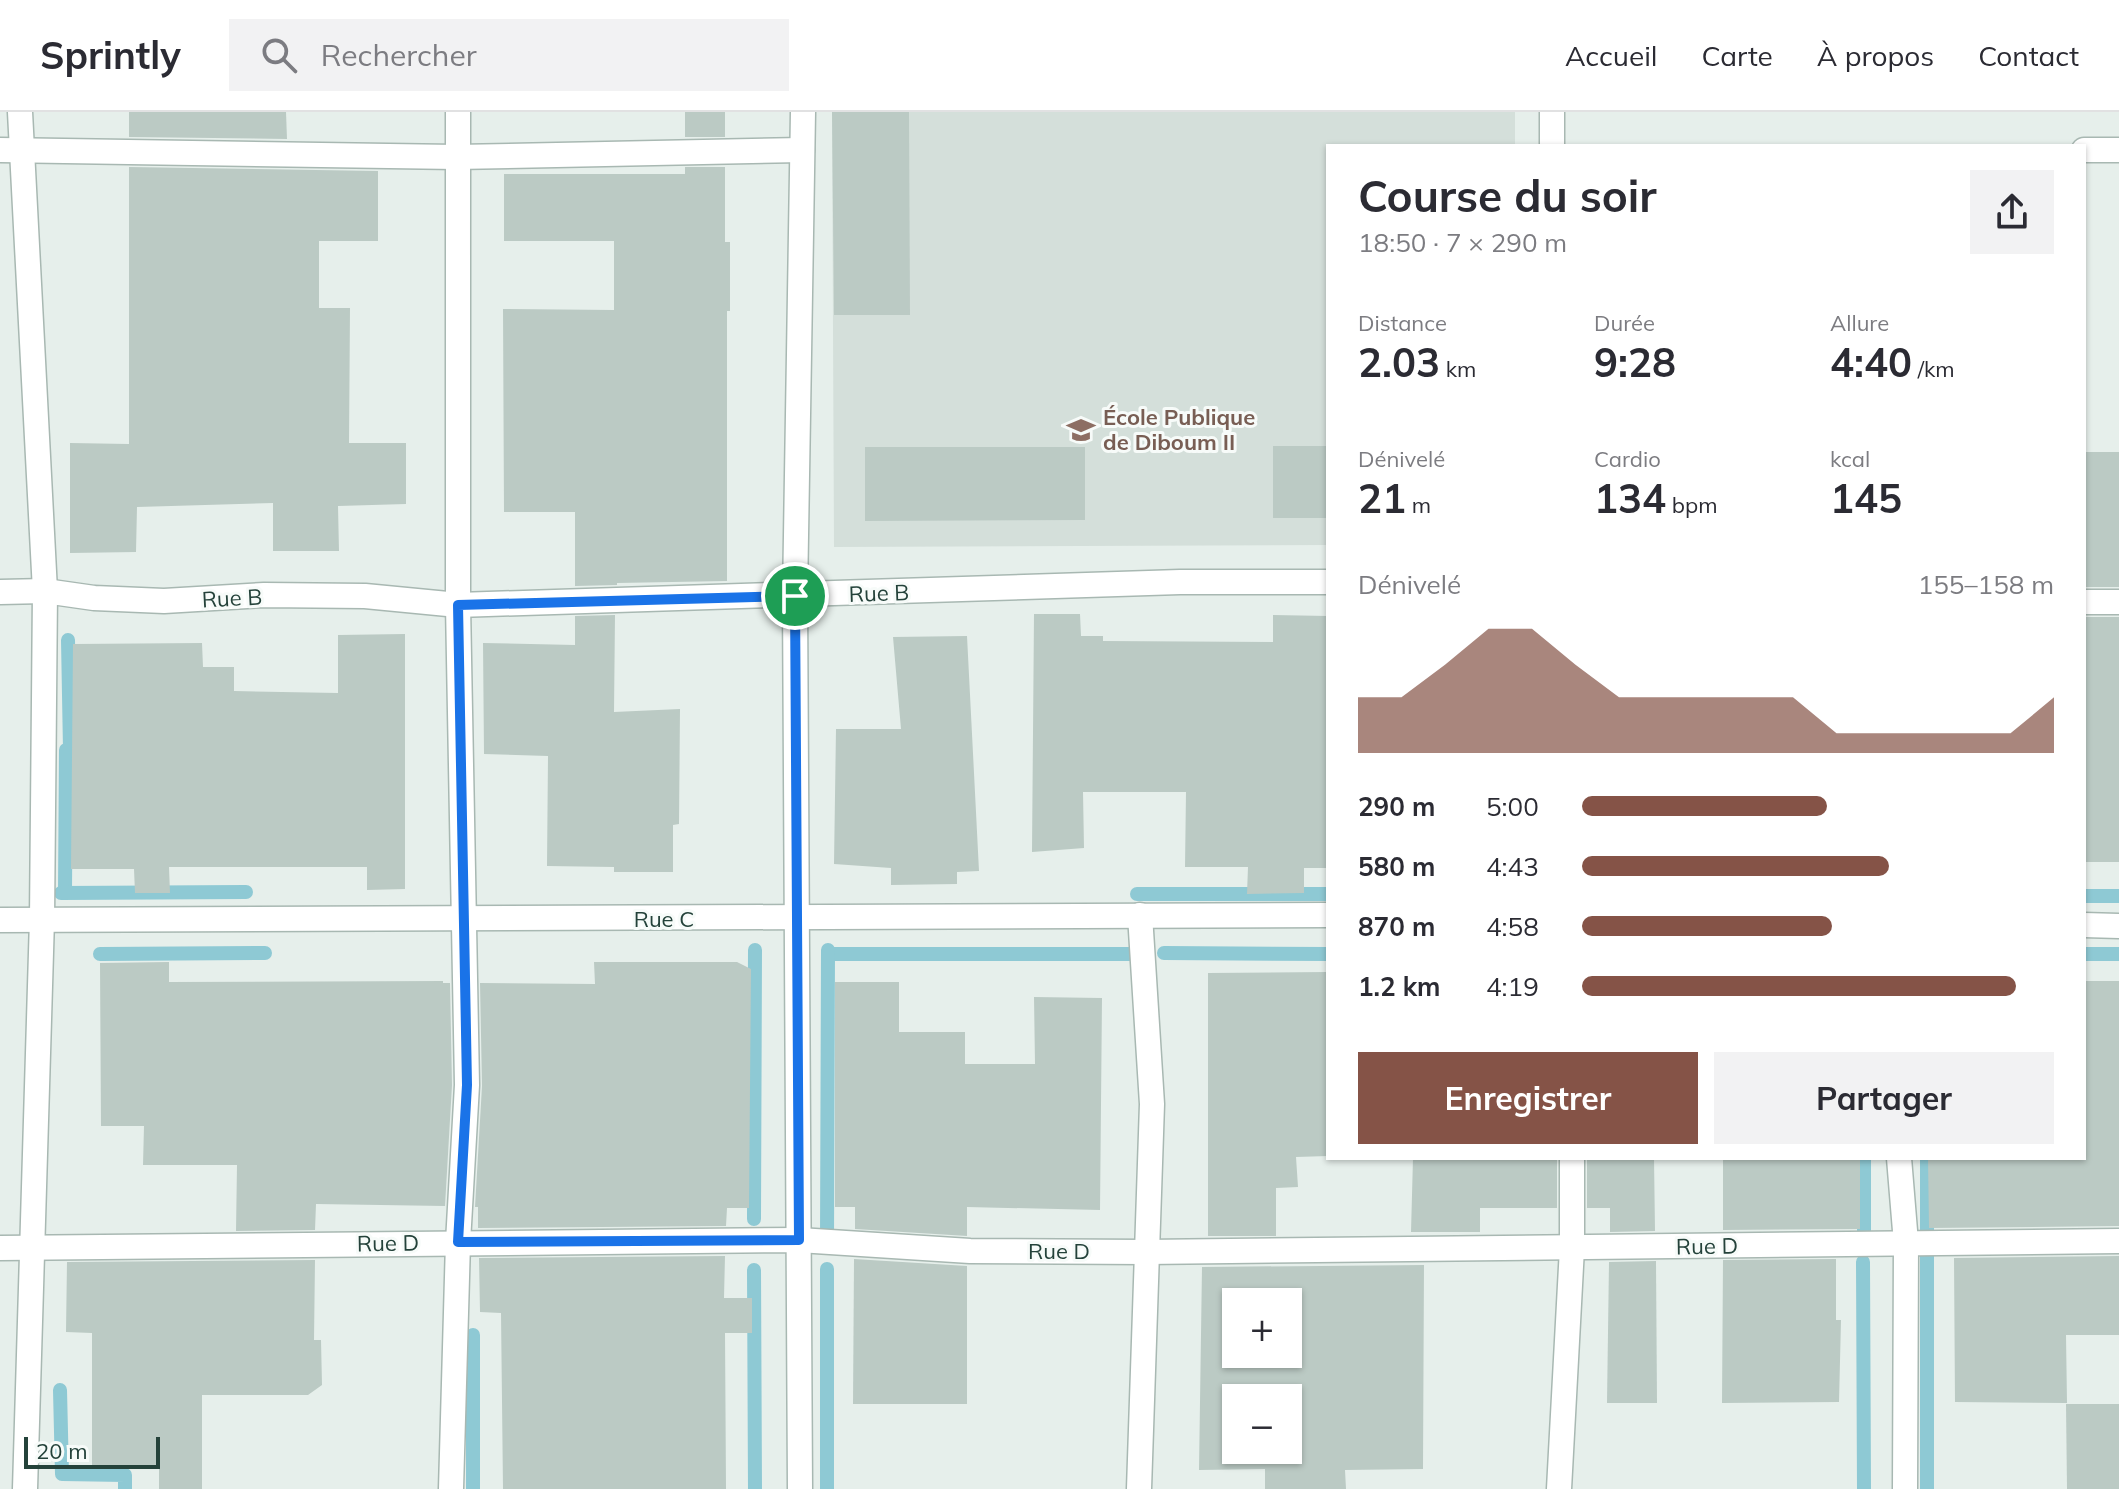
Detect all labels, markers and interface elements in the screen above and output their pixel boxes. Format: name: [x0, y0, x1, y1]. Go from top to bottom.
search box: [229, 19, 789, 91]
text: Sprintly: [40, 31, 181, 79]
icon: search: [257, 33, 301, 77]
text: Rechercher: [321, 36, 477, 74]
text: Accueil: [1565, 38, 1658, 73]
text: Carte: [1702, 38, 1773, 73]
text: À propos: [1817, 38, 1934, 73]
text: Contact: [1978, 38, 2079, 73]
text: Course du soir: [1358, 168, 1657, 223]
button: share: [1970, 170, 2054, 254]
text: 18:50 · 7 × 290 m: [1358, 226, 1567, 259]
text: Distance: [1358, 309, 1447, 337]
text: Durée: [1594, 309, 1655, 337]
text: Allure: [1830, 309, 1889, 337]
text: 2.03: [1358, 337, 1440, 387]
text: 9:28: [1594, 337, 1676, 387]
text: 4:40: [1830, 337, 1912, 387]
text: km: [1440, 355, 1476, 383]
text: /km: [1912, 355, 1955, 383]
place label: École Publique de Diboum II: [1103, 403, 1255, 456]
school or university icon: École Publique de Diboum II: [1066, 415, 1096, 445]
text: Dénivelé: [1358, 445, 1445, 473]
text: Cardio: [1594, 445, 1661, 473]
text: kcal: [1830, 445, 1870, 473]
text: 21: [1358, 473, 1406, 523]
text: 134: [1594, 473, 1666, 523]
text: 145: [1830, 473, 1902, 523]
text: m: [1406, 491, 1431, 519]
text: bpm: [1666, 491, 1717, 519]
pin: [761, 562, 829, 630]
text: Dénivelé: [1358, 568, 1461, 601]
text: 155–158 m: [1918, 568, 2054, 601]
icon: arrive: [773, 574, 817, 618]
street label: Rue B: [848, 578, 910, 608]
street label: Rue B: [201, 582, 263, 614]
text: 290 m: [1358, 790, 1435, 823]
text: 5:00: [1486, 790, 1539, 823]
text: 580 m: [1358, 850, 1435, 883]
text: 4:43: [1486, 850, 1539, 883]
street label: Rue C: [634, 905, 694, 933]
text: 870 m: [1358, 910, 1435, 943]
text: 4:58: [1486, 910, 1539, 943]
text: 1.2 km: [1358, 970, 1441, 1003]
text: 4:19: [1486, 970, 1539, 1003]
button: Enregistrer: [1358, 1052, 1698, 1144]
button: Partager: [1714, 1052, 2054, 1144]
street label: Rue D: [357, 1228, 419, 1258]
street label: Rue D: [1676, 1231, 1738, 1261]
street label: Rue D: [1028, 1237, 1090, 1265]
map controls: [1222, 1288, 1302, 1464]
button: +: [1222, 1288, 1302, 1368]
button: −: [1222, 1384, 1302, 1464]
scale bar: [24, 1433, 160, 1469]
text: 20 m: [36, 1437, 87, 1465]

